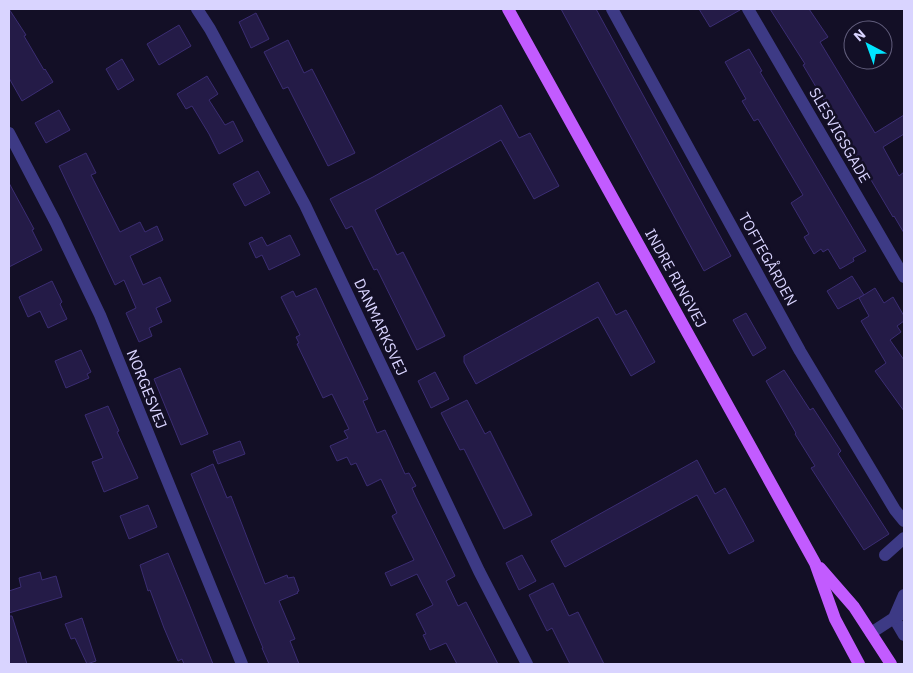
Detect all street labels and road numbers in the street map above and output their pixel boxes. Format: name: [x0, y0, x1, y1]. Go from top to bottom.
street label: SLESVIGSGADE: [805, 84, 875, 186]
street label: TOFTEGÅRDEN: [735, 209, 801, 309]
street label: INDRE RINGVEJ: [641, 225, 711, 331]
street label: DANMARKSVEJ: [350, 275, 412, 379]
street label: NORGESVEJ: [122, 347, 172, 431]

